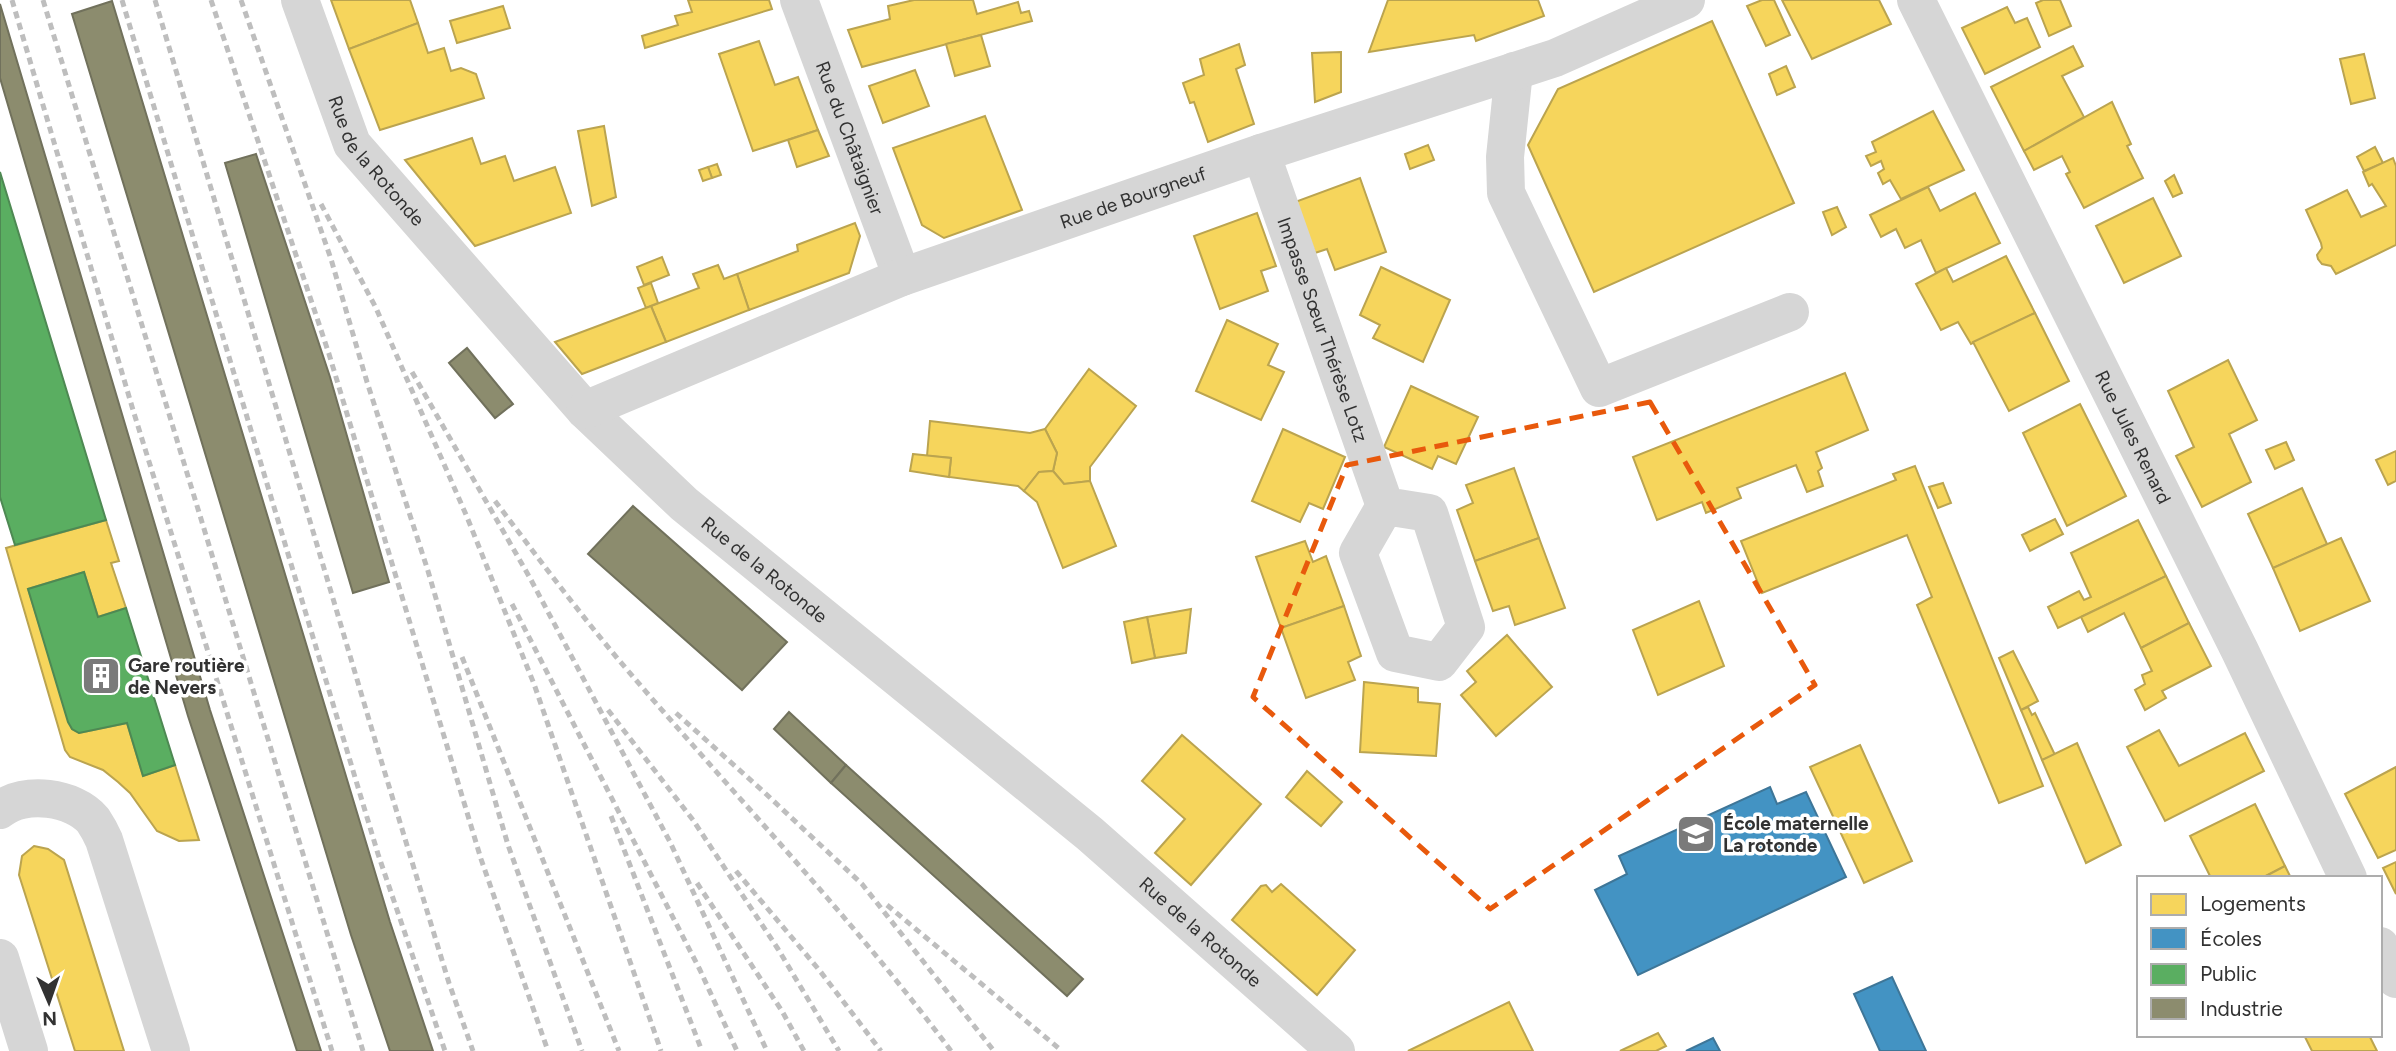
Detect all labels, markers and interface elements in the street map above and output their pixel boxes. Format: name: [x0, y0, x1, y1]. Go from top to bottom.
street label: Rue du Châtaignier: [811, 58, 889, 218]
street label: Rue de la Rotonde: [324, 92, 430, 230]
street label: Rue de Bourgneuf: [1057, 161, 1209, 233]
street label: Impasse Sœur Thérèse Lotz: [1273, 214, 1373, 445]
street label: Rue Jules Renard: [2091, 366, 2176, 507]
street label: Rue de la Rotonde: [697, 511, 832, 627]
place label: Gare routière de Nevers: [128, 654, 245, 699]
building icon: Gare routière de Nevers: [80, 655, 122, 697]
place label: École maternelle La rotonde: [1723, 812, 1869, 857]
school or university icon: École maternelle La rotonde: [1675, 813, 1717, 855]
street label: Rue de la Rotonde: [1135, 872, 1267, 992]
legend: [2137, 876, 2382, 1037]
text: Logements: [2200, 891, 2306, 916]
text: Écoles: [2200, 926, 2262, 951]
text: Public: [2200, 961, 2257, 986]
north arrow: [14, 967, 84, 1037]
text: Industrie: [2200, 996, 2283, 1021]
text: N: [42, 1007, 57, 1030]

